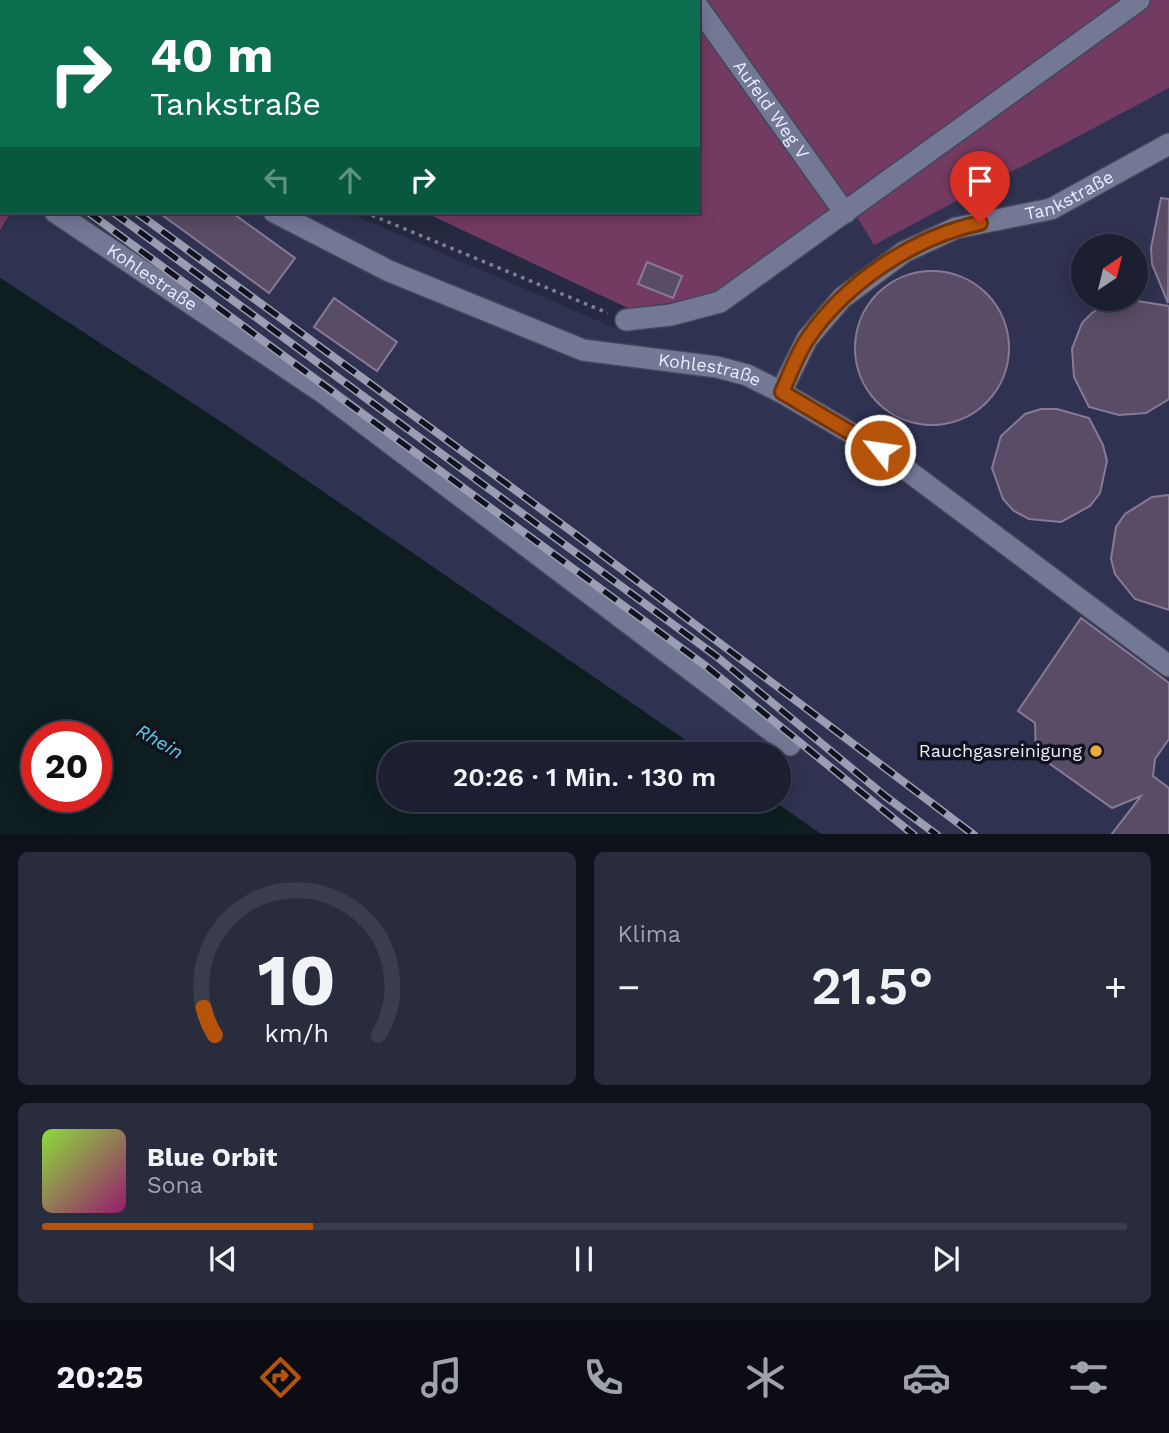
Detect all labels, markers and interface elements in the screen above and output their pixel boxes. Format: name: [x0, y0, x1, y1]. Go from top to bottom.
text: 40 m: [150, 26, 273, 84]
icon: right: [35, 28, 126, 119]
street label: Aufeld Weg V: [729, 56, 814, 163]
text: Tankstraße: [150, 85, 321, 123]
pin: [950, 151, 1010, 223]
icon: left: [258, 161, 296, 199]
icon: ahead: [331, 161, 369, 199]
icon: right: [404, 161, 442, 199]
icon: arrive: [961, 162, 999, 200]
street label: Tankstraße: [1023, 166, 1117, 224]
north arrow: [1071, 234, 1148, 312]
map controls: [1071, 234, 1148, 311]
street label: Kohlestraße: [103, 239, 202, 315]
street label: Kohlestraße: [657, 349, 765, 390]
position arrow: [843, 413, 917, 487]
water label: Rhein: [132, 719, 187, 764]
speed limit sign: 20: [21, 721, 112, 812]
place label: Rauchgasreinigung: [919, 740, 1082, 761]
marker: Rauchgasreinigung: [1088, 743, 1104, 759]
text: 20:26 · 1 Min. · 130 m: [453, 762, 716, 792]
text: Klima: [618, 921, 681, 948]
text: 10: [258, 937, 336, 1023]
text: 21.5°: [811, 956, 933, 1017]
text: −: [618, 965, 640, 1009]
text: +: [1104, 965, 1127, 1009]
text: km/h: [265, 1018, 329, 1047]
text: Blue Orbit: [147, 1142, 277, 1172]
text: Sona: [147, 1172, 203, 1199]
icon: previous: [204, 1240, 242, 1278]
icon: pause: [565, 1240, 603, 1278]
icon: next: [927, 1240, 965, 1278]
icon: directions: [256, 1353, 305, 1402]
icon: music: [417, 1353, 466, 1402]
icon: phone: [579, 1353, 628, 1402]
icon: climate: [741, 1353, 790, 1402]
icon: car: [902, 1353, 951, 1402]
icon: filters: [1064, 1353, 1113, 1402]
text: 20:25: [56, 1358, 143, 1396]

